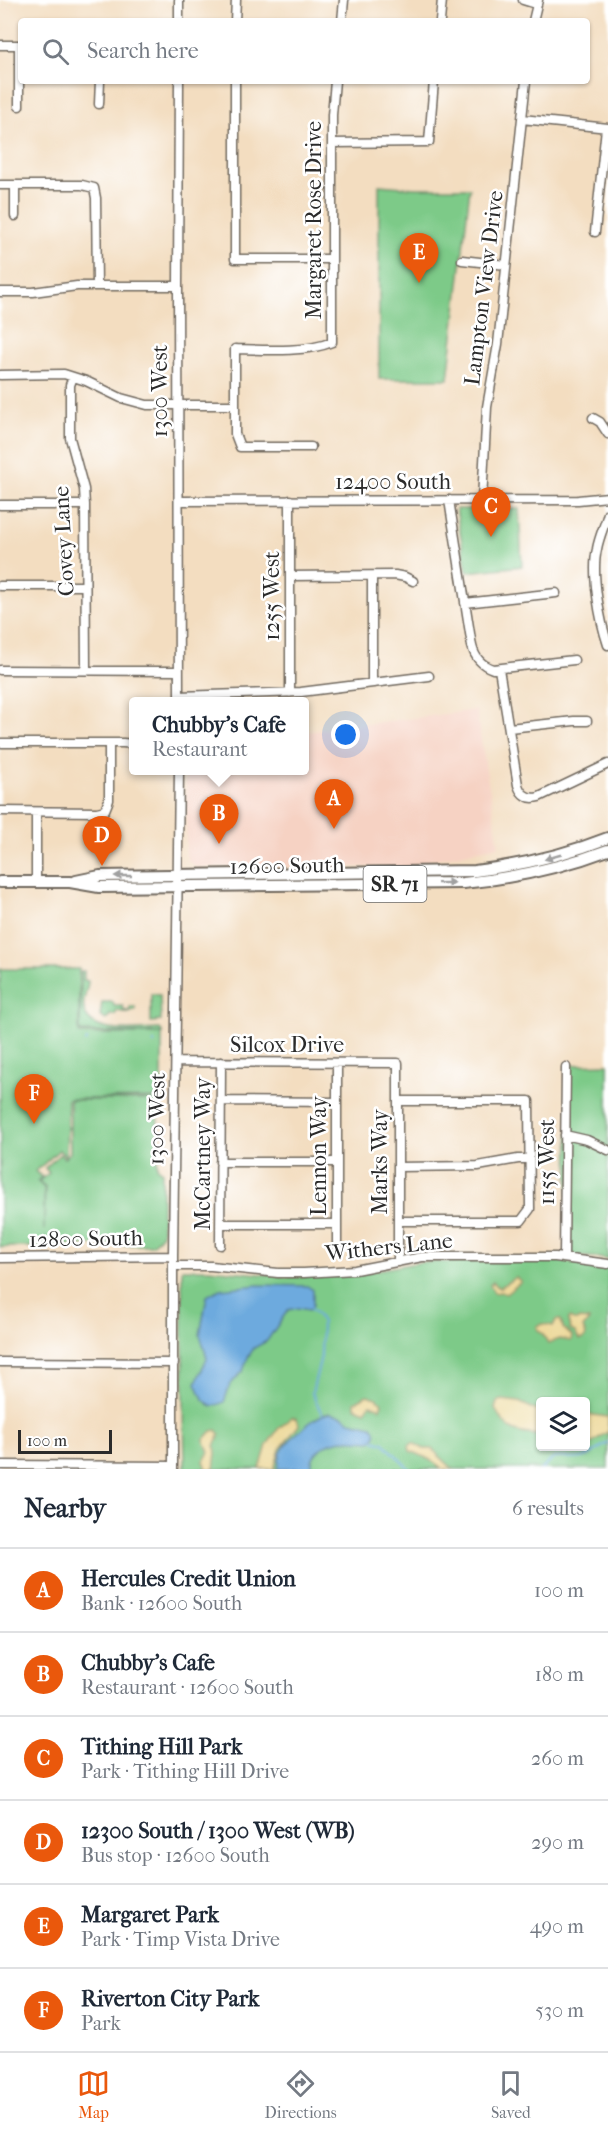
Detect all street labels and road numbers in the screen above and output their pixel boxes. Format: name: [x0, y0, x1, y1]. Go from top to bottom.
street label: Margaret Rose Drive: [301, 121, 327, 319]
street label: Lampton View Drive: [459, 189, 509, 387]
street label: 1300 West: [147, 344, 173, 437]
street label: 12400 South: [335, 469, 452, 495]
street label: Covey Lane: [48, 485, 80, 597]
street label: 1255 West: [259, 551, 285, 641]
street label: 12600 South: [229, 852, 345, 880]
road number: SR 71: [364, 866, 426, 902]
street label: Silcox Drive: [230, 1032, 344, 1058]
street label: 1300 West: [143, 1072, 171, 1166]
street label: McCartney Way: [190, 1076, 216, 1231]
street label: Lennon Way: [306, 1095, 332, 1216]
street label: Marks Way: [367, 1108, 393, 1215]
street label: 1155 West: [534, 1119, 560, 1205]
street label: 12800 South: [29, 1225, 144, 1253]
street label: Withers Lane: [323, 1227, 454, 1267]

